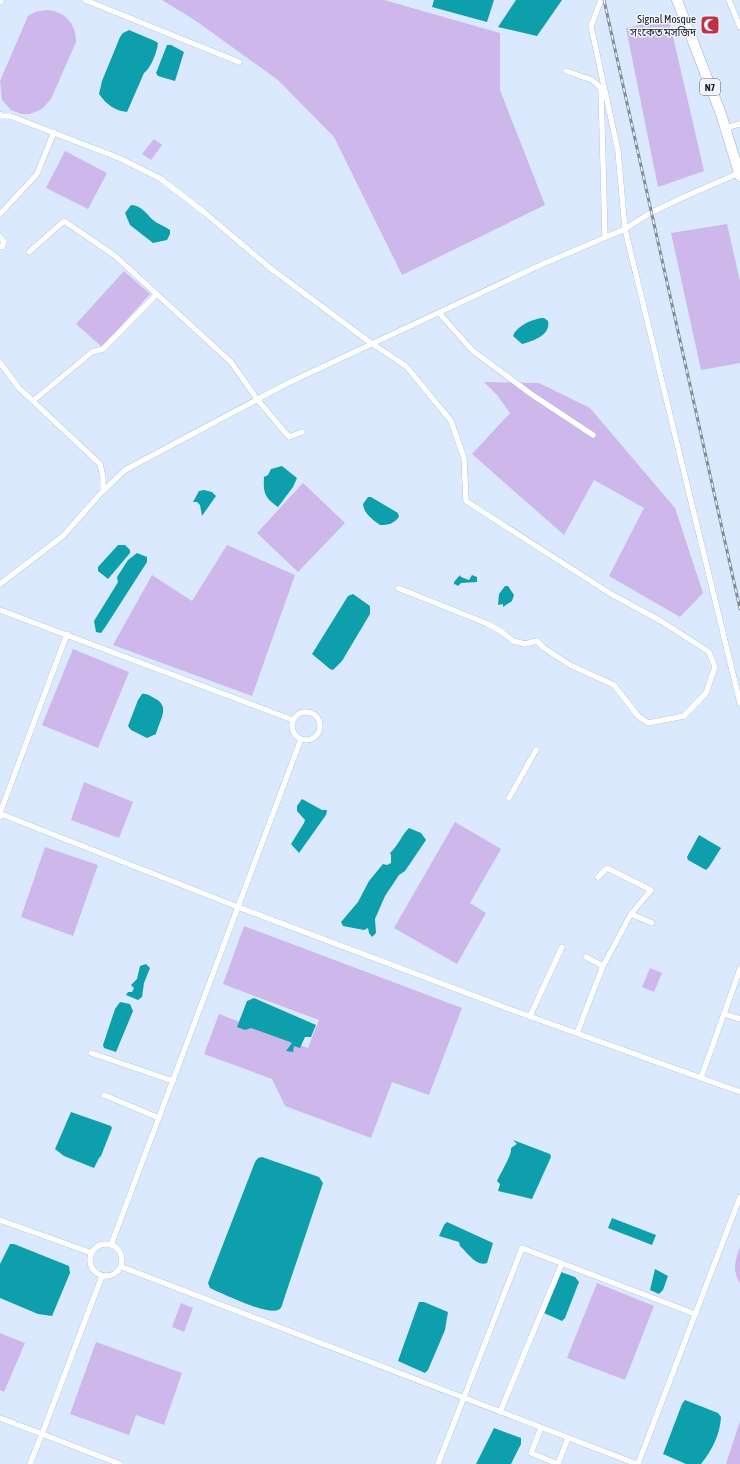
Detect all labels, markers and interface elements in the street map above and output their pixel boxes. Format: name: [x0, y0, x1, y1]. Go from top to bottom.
place label: Signal Mosque সংকেত মসজিদ: [629, 13, 697, 38]
mosque icon: Signal Mosque সংকেত মসজিদ: [699, 14, 721, 36]
road number: N7: [700, 79, 720, 95]

